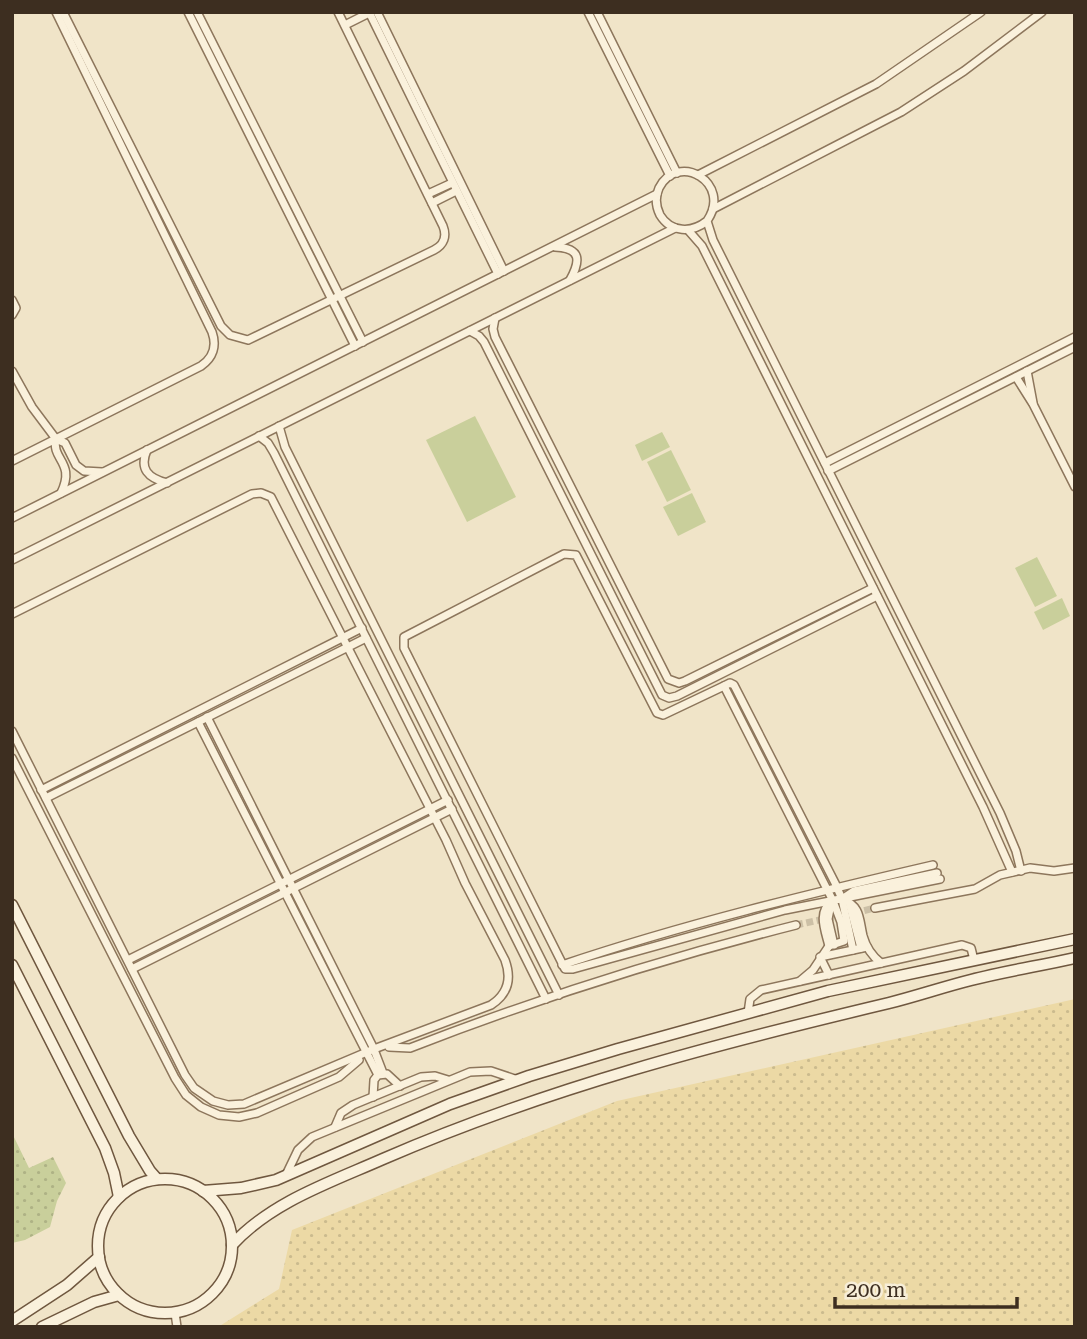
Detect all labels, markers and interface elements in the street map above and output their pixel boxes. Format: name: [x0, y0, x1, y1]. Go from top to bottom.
scale bar: [835, 1266, 1017, 1310]
text: 200 m: [846, 1278, 906, 1302]

